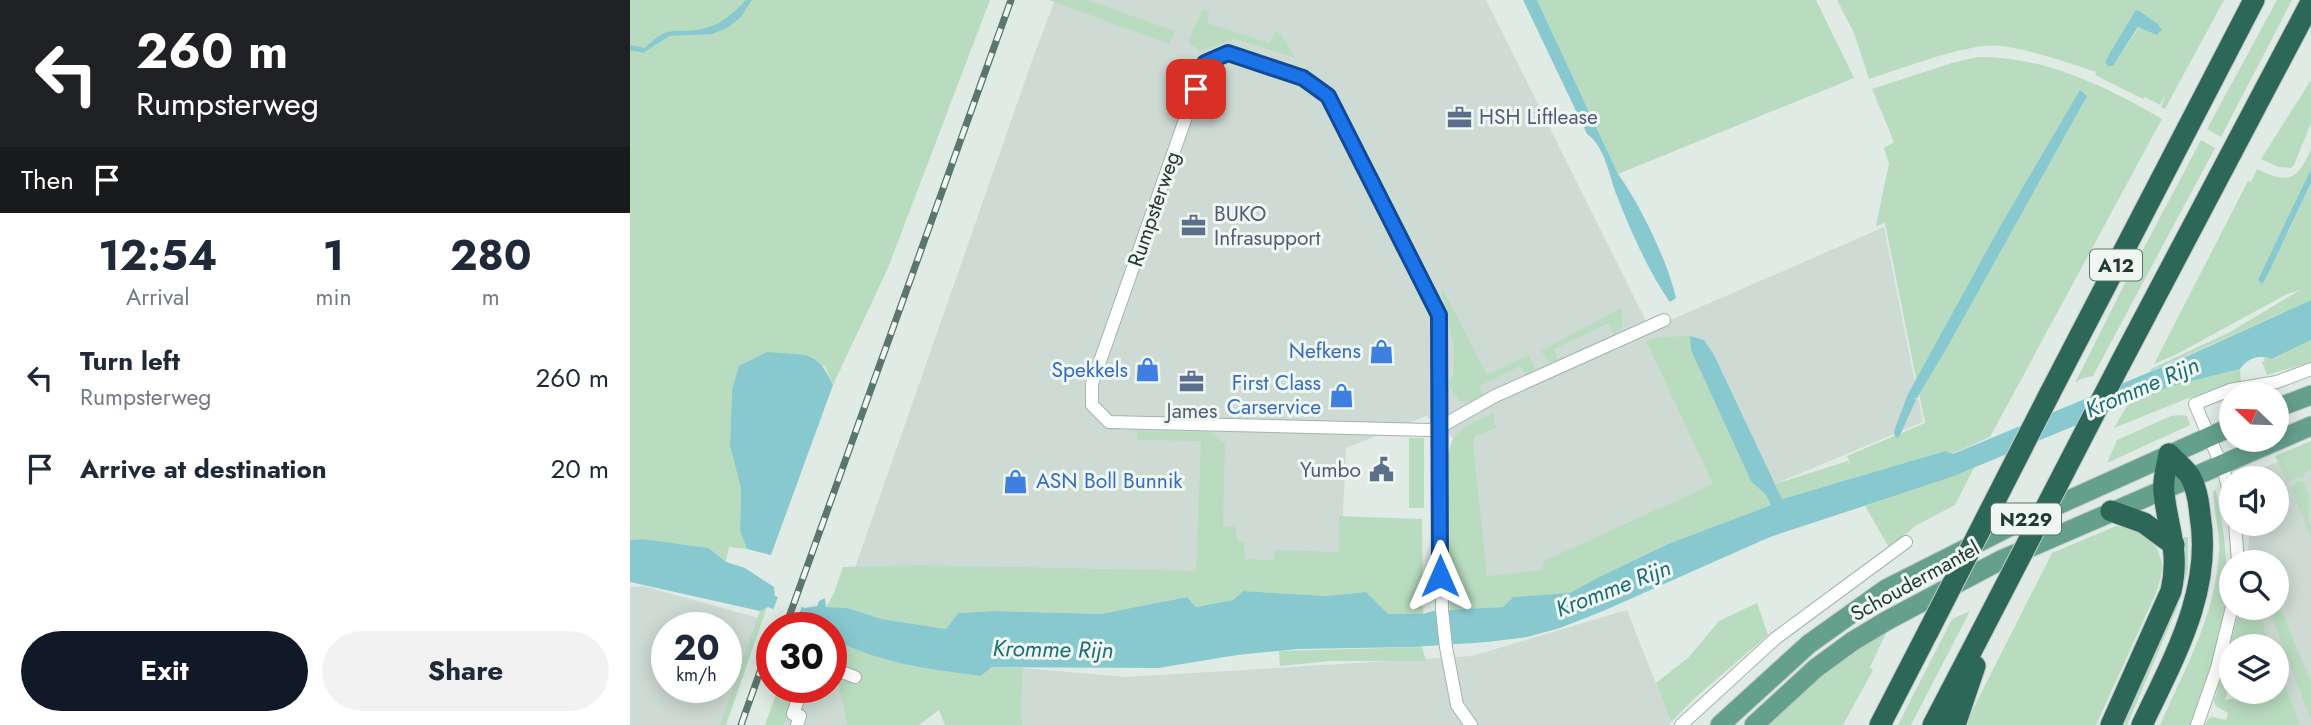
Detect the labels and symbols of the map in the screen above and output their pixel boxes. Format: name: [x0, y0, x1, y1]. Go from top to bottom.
pin: [1166, 59, 1226, 119]
place label: HSH Liftlease: [1479, 102, 1598, 132]
office icon: HSH Liftlease: [1445, 103, 1473, 131]
street label: Rumpsterweg: [1120, 147, 1188, 271]
place label: BUKO Infrasupport: [1214, 199, 1321, 253]
office icon: BUKO Infrasupport: [1180, 212, 1208, 240]
road number: A12: [2090, 249, 2142, 280]
place label: Nefkens: [1289, 336, 1361, 366]
shop icon: Nefkens: [1367, 337, 1395, 365]
water label: Kromme Rijn: [2080, 348, 2204, 426]
place label: Spekkels: [1051, 355, 1128, 385]
shop icon: Spekkels: [1134, 356, 1162, 384]
office icon: James: [1178, 368, 1206, 396]
place label: First Class Carservice: [1227, 368, 1321, 422]
shop icon: First Class Carservice: [1327, 381, 1355, 409]
north arrow: [2219, 382, 2289, 452]
place label: James: [1164, 396, 1217, 426]
place label: Yumbo: [1300, 455, 1361, 485]
public building icon: Yumbo: [1367, 456, 1395, 484]
place label: ASN Boll Bunnik: [1036, 466, 1183, 496]
shop icon: ASN Boll Bunnik: [1002, 467, 1030, 495]
road number: N229: [1991, 504, 2061, 534]
street label: Schoudermantel: [1845, 533, 1985, 629]
position arrow: [1403, 539, 1477, 613]
water label: Kromme Rijn: [1550, 550, 1676, 626]
speed limit sign: 30: [756, 612, 847, 703]
water label: Kromme Rijn: [992, 631, 1114, 667]

